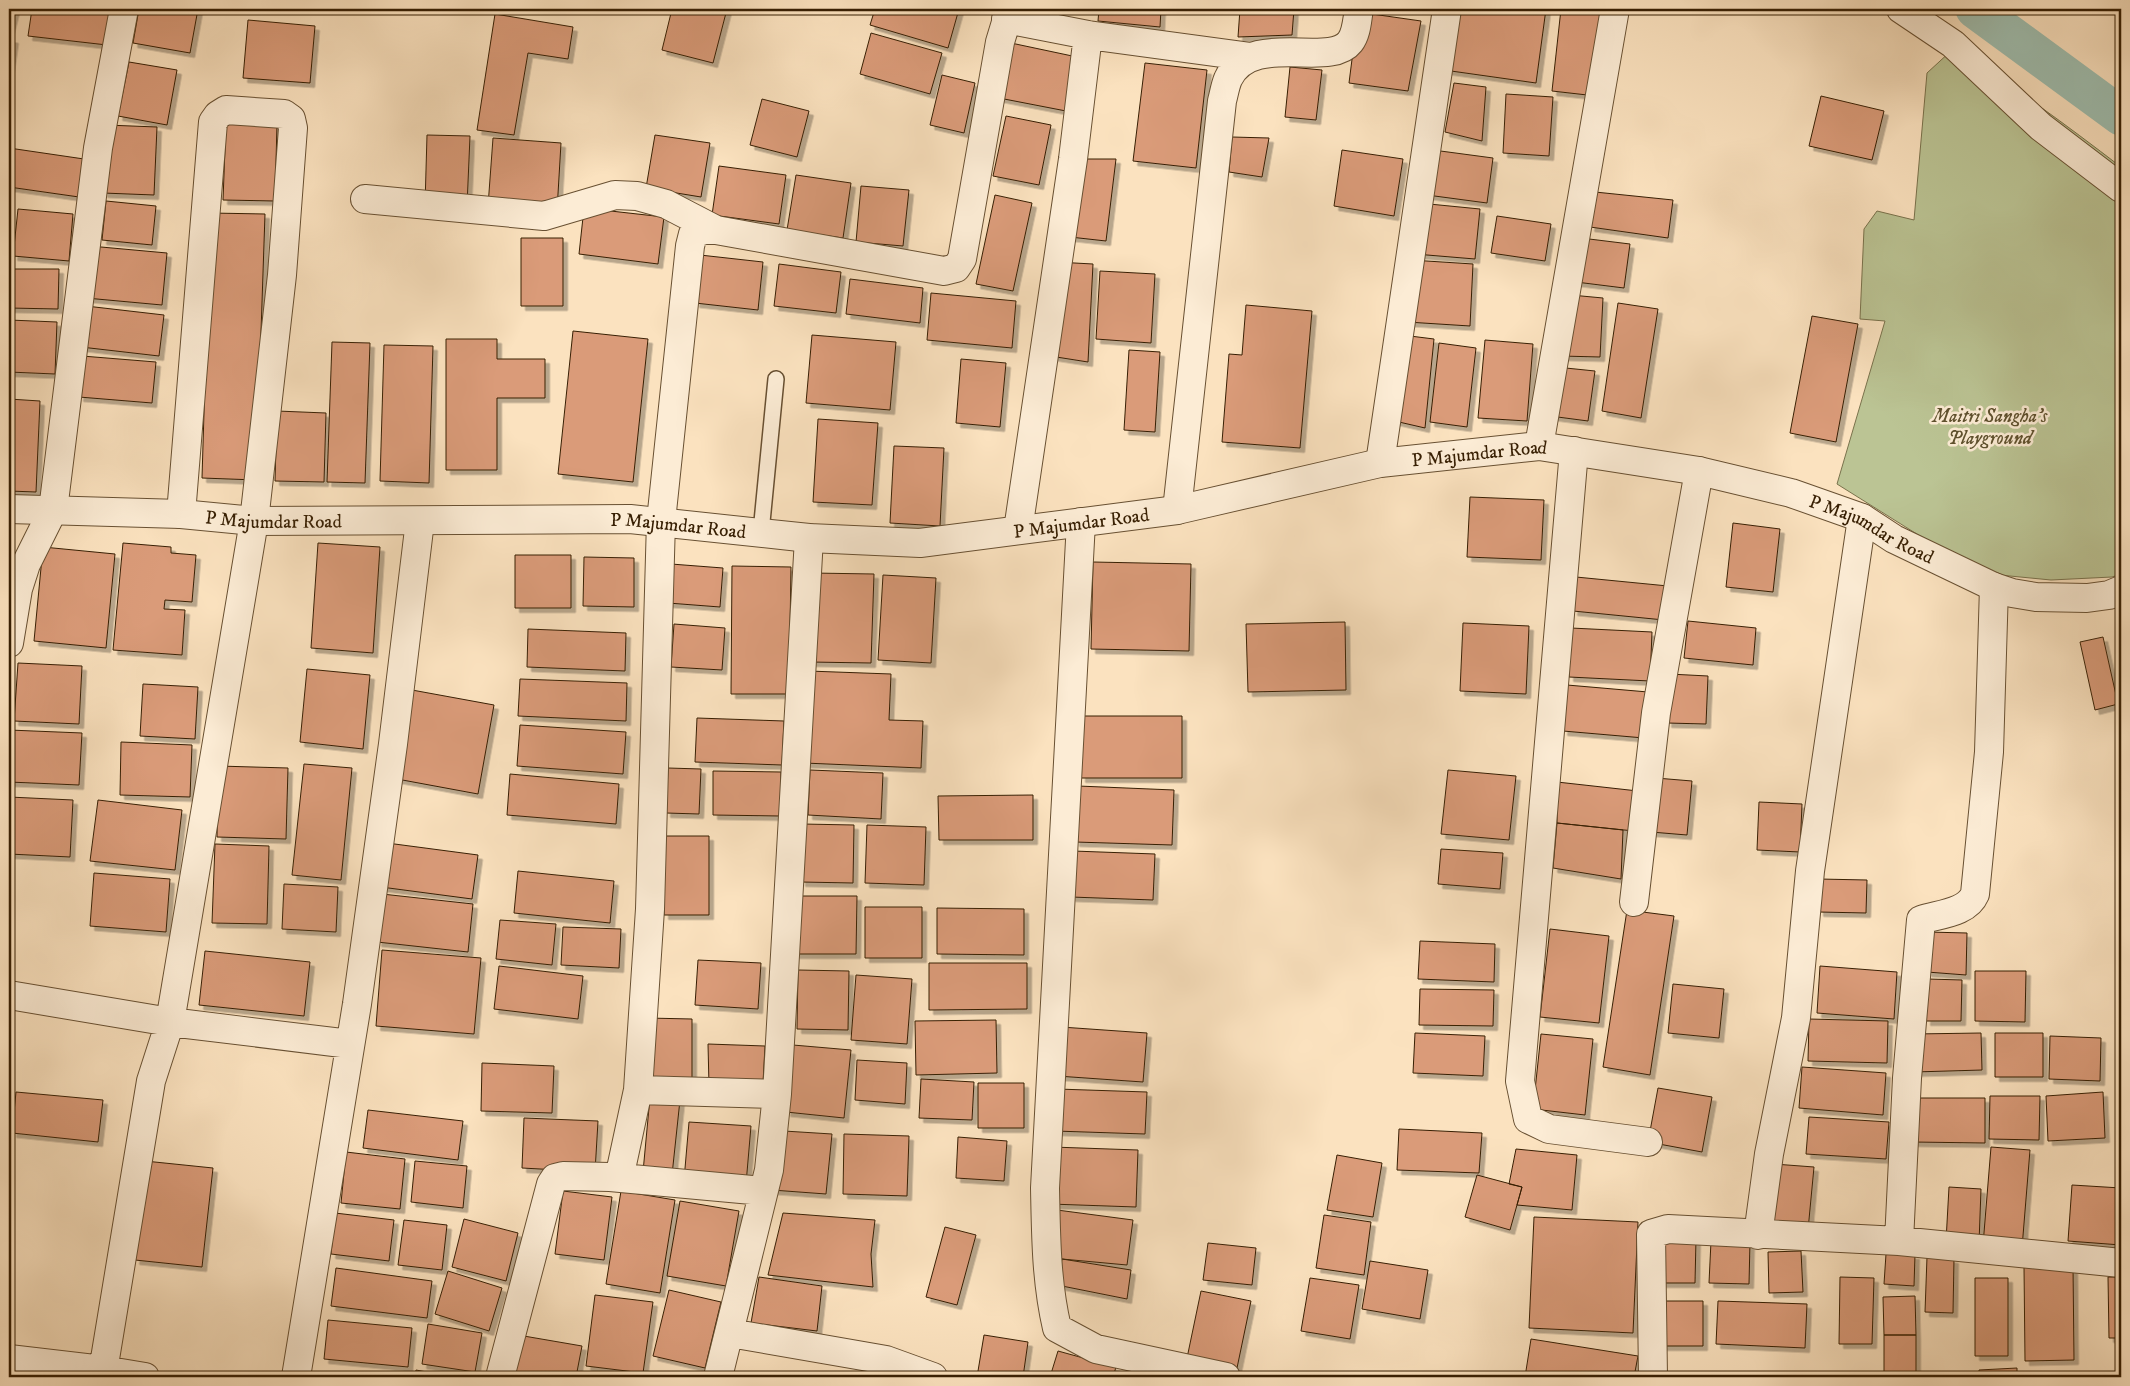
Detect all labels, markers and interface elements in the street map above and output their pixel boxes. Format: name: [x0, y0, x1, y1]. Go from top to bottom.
park label: Maitri Sangha's Playground: [1931, 405, 2049, 450]
street label: P Majumdar Road: [1410, 436, 1549, 473]
street label: P Majumdar Road: [1806, 490, 1938, 570]
street label: P Majumdar Road: [1012, 504, 1151, 544]
street label: P Majumdar Road: [204, 506, 342, 534]
street label: P Majumdar Road: [610, 509, 748, 544]

